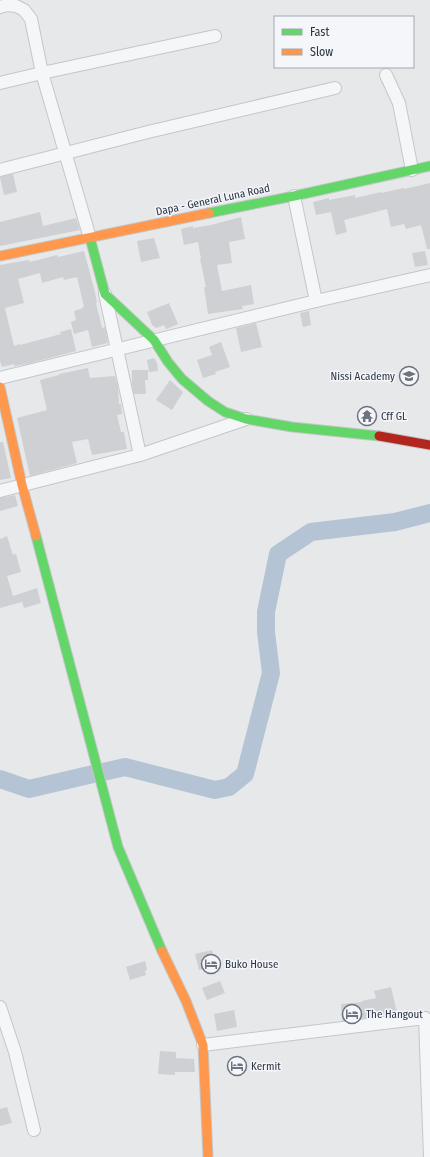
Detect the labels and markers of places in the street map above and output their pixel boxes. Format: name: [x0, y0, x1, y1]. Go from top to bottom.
school or university icon: Nissi Academy: [398, 365, 420, 387]
place label: Nissi Academy: [331, 370, 395, 383]
temple icon: Cff GL: [356, 405, 378, 427]
place label: Cff GL: [381, 410, 407, 423]
hotel icon: Buko House: [200, 953, 222, 975]
place label: Buko House: [225, 958, 279, 971]
hotel icon: The Hangout: [341, 1003, 363, 1025]
place label: The Hangout: [366, 1008, 423, 1021]
hotel icon: Kermit: [226, 1055, 248, 1077]
place label: Kermit: [251, 1060, 281, 1073]

